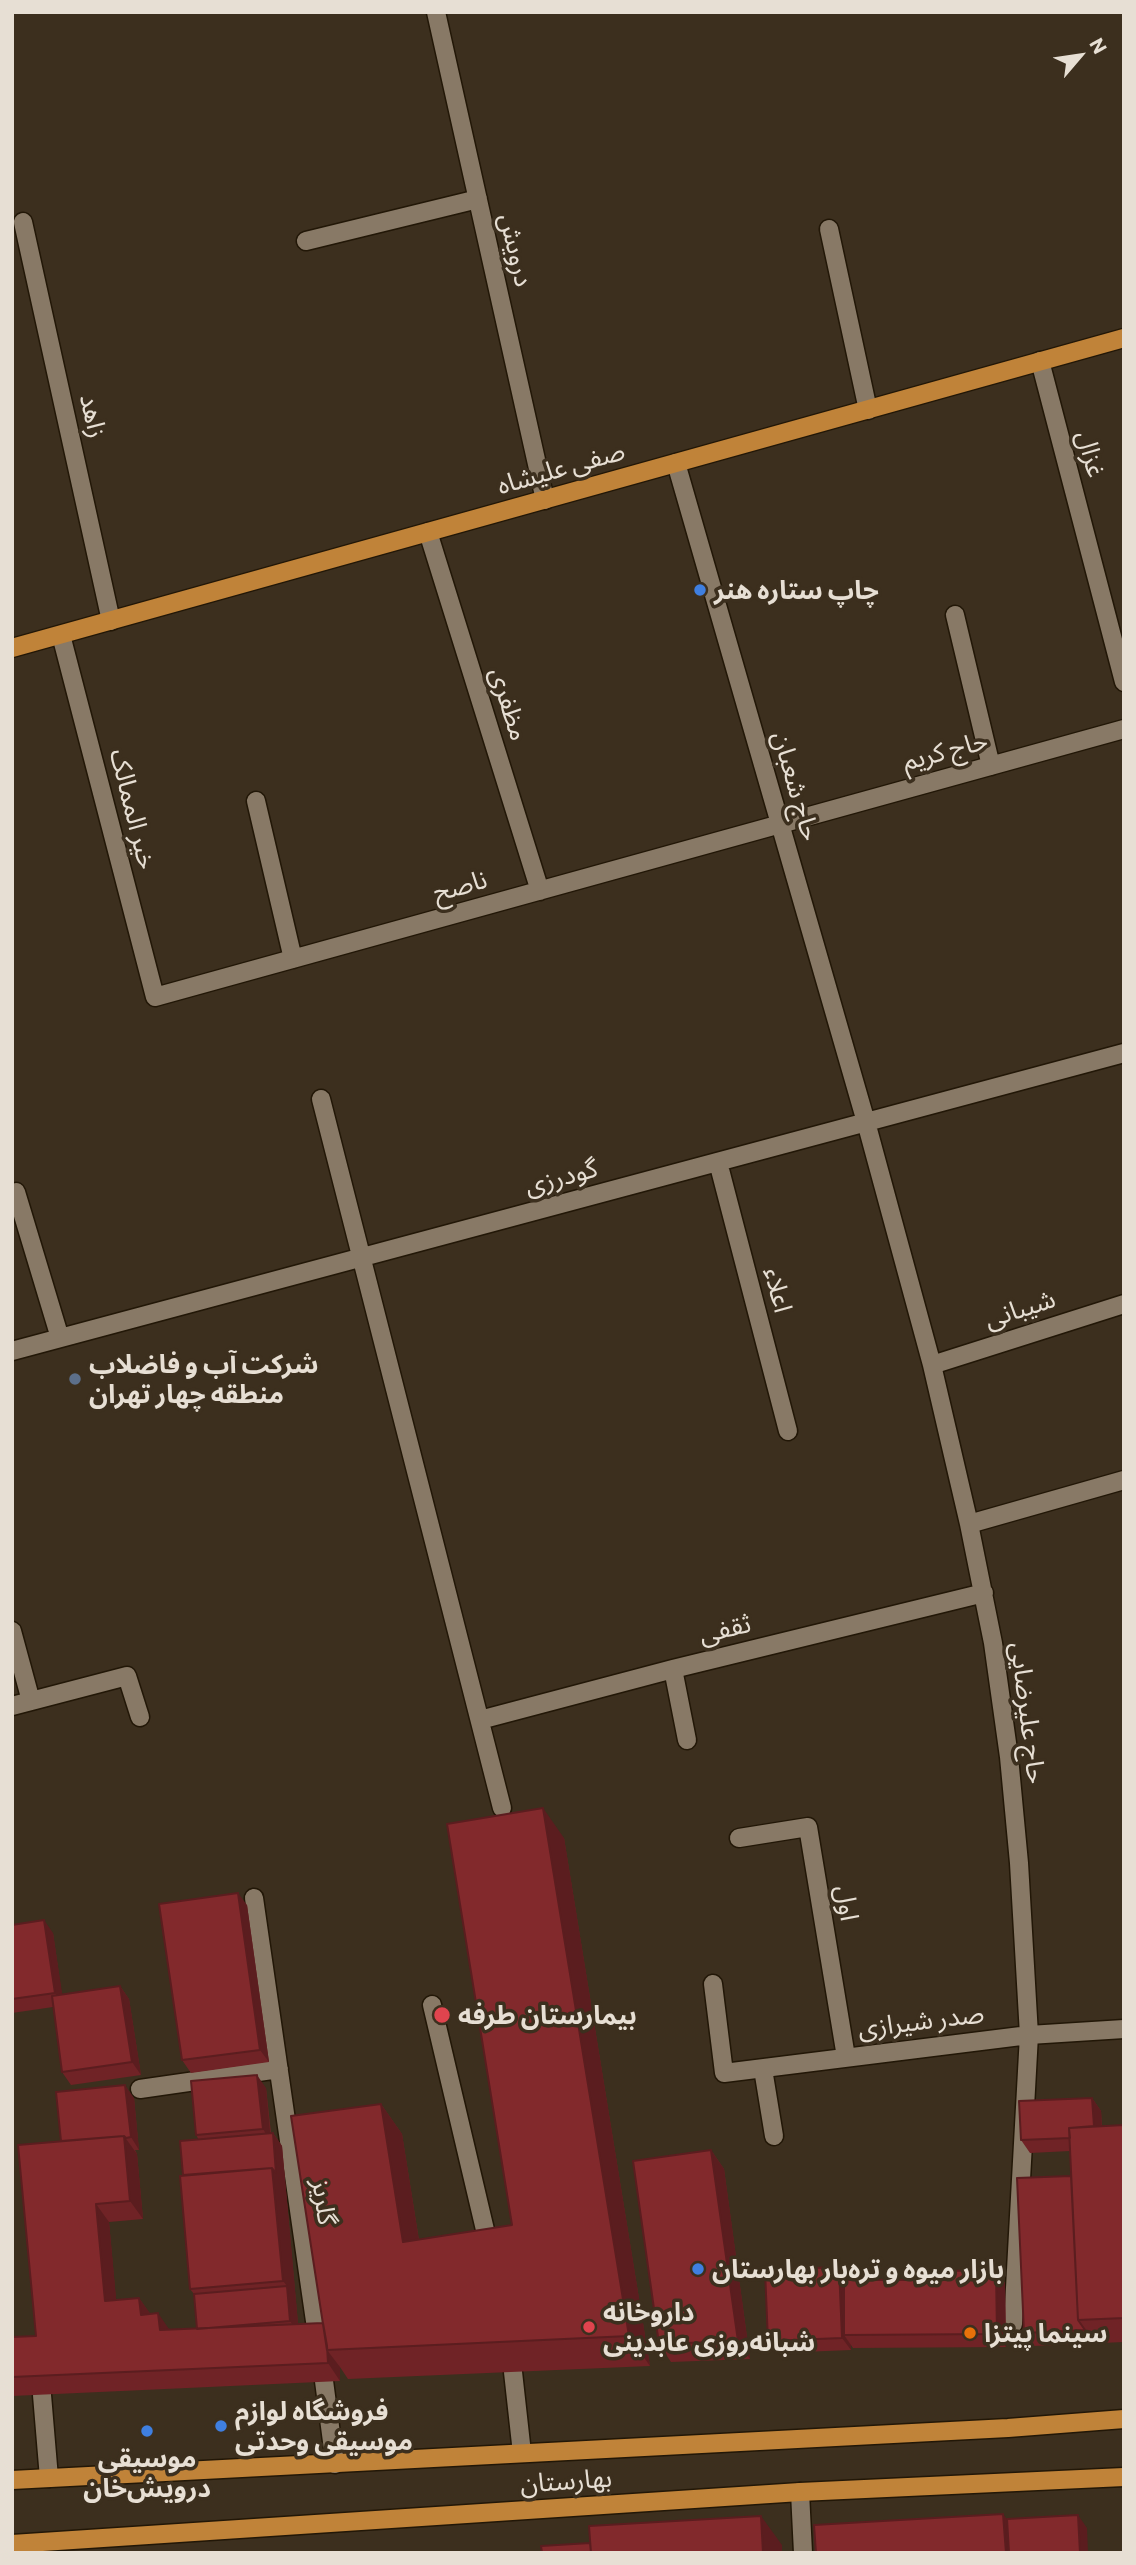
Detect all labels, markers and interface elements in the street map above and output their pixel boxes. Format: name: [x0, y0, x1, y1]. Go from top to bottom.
north arrow: [1045, 21, 1115, 91]
text: N: [1085, 34, 1112, 57]
street label: درویش: [492, 210, 540, 290]
street label: زاهد: [73, 391, 113, 441]
street label: غزال: [1070, 427, 1112, 481]
street label: صفی علیشاه: [494, 435, 628, 501]
place label: چاپ ستاره هنر: [714, 574, 879, 606]
marker: چاپ ستاره هنر: [692, 582, 708, 598]
street label: مظفری: [483, 664, 535, 744]
street label: حاج کریم: [899, 725, 991, 777]
street label: حاج شعبان: [765, 728, 827, 844]
street label: خیر الممالک: [103, 746, 163, 872]
street label: ناصح: [429, 863, 491, 909]
street label: گودرزی: [521, 1152, 601, 1202]
street label: اعلاء: [757, 1264, 799, 1316]
street label: شیبانی: [981, 1283, 1059, 1335]
place label: شرکت آب و فاضلاب منطقه چهار تهران: [89, 1348, 318, 1410]
marker: شرکت آب و فاضلاب منطقه چهار تهران: [67, 1371, 83, 1387]
street label: ثقفی: [696, 1607, 754, 1651]
street label: حاج علیرضایی: [1004, 1640, 1052, 1786]
street label: اول: [829, 1883, 865, 1923]
street label: صدر شیرازی: [856, 1998, 986, 2044]
place label: بیمارستان طرفه: [458, 1999, 637, 2031]
marker: بیمارستان طرفه: [432, 2005, 452, 2025]
street label: گلریز: [305, 2177, 343, 2227]
place label: بازار میوه و تره‌بار بهارستان: [712, 2253, 1004, 2285]
marker: بازار میوه و تره‌بار بهارستان: [690, 2261, 706, 2277]
place label: داروخانه شبانه‌روزی عابدینی: [603, 2296, 815, 2358]
place label: سینما پیتزا: [984, 2317, 1108, 2349]
marker: داروخانه شبانه‌روزی عابدینی: [581, 2319, 597, 2335]
marker: سینما پیتزا: [962, 2325, 978, 2341]
place label: فروشگاه لوازم موسیقی وحدتی: [235, 2395, 413, 2456]
marker: فروشگاه لوازم موسیقی وحدتی: [213, 2418, 229, 2434]
marker: موسیقی درویش‌خان: [139, 2423, 155, 2439]
place label: موسیقی درویش‌خان: [83, 2442, 211, 2504]
street label: بهارستان: [519, 2462, 613, 2500]

